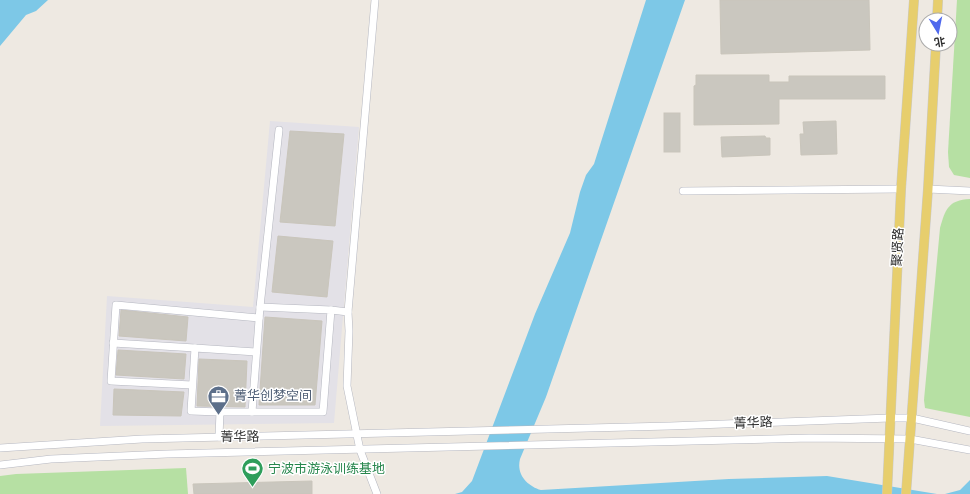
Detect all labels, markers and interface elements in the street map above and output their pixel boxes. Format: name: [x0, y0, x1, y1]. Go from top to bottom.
north arrow: [918, 12, 958, 52]
text: 北: [933, 34, 946, 49]
street label: 聚贤路: [889, 227, 907, 267]
office icon: 菁华创梦空间: [205, 383, 231, 416]
place label: 菁华创梦空间: [234, 388, 312, 404]
street label: 菁华路: [733, 414, 773, 432]
street label: 菁华路: [220, 429, 260, 445]
sports icon: 宁波市游泳训练基地: [240, 456, 266, 489]
place label: 宁波市游泳训练基地: [268, 461, 385, 477]

